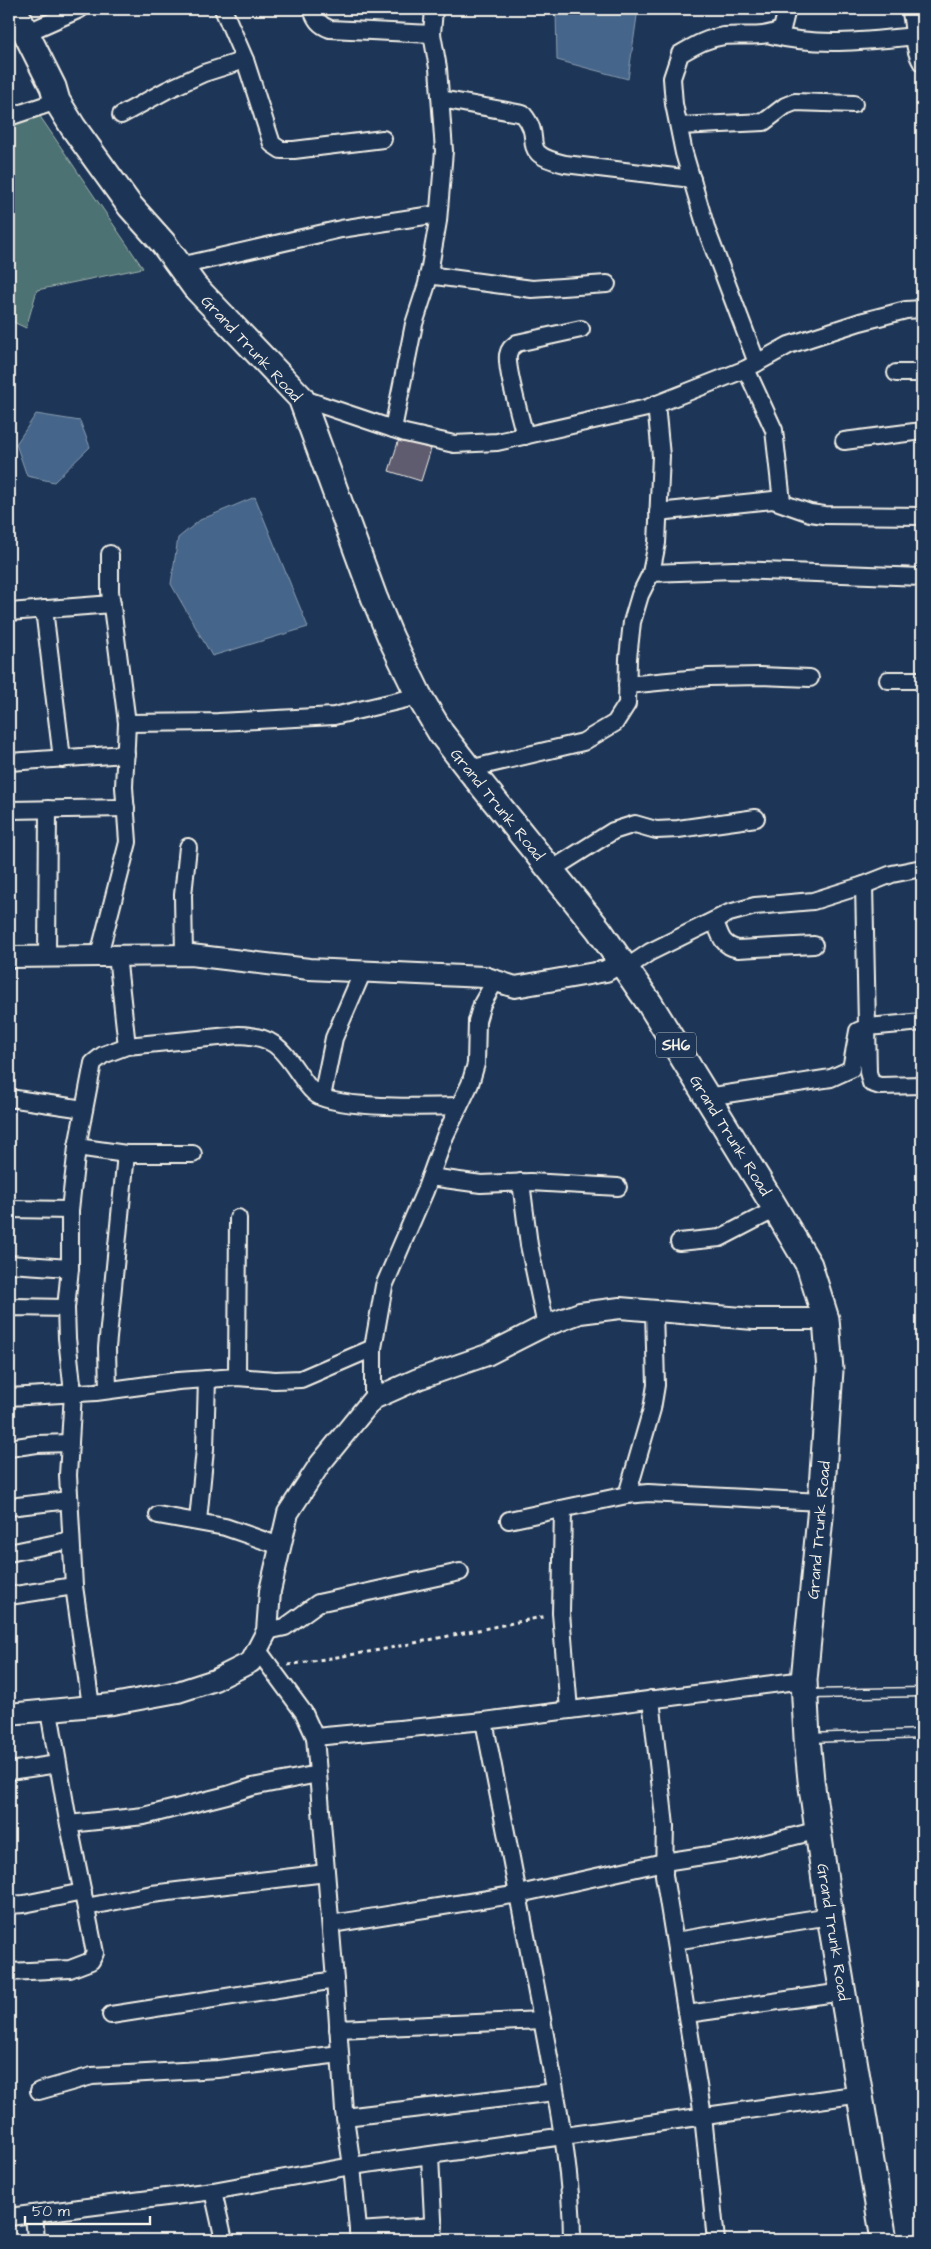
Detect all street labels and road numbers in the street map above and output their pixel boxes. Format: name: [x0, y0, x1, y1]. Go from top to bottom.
street label: Grand Trunk Road: [196, 291, 307, 407]
street label: Grand Trunk Road: [445, 744, 549, 865]
road number: SH6: [656, 1032, 696, 1058]
street label: Grand Trunk Road: [684, 1071, 776, 1200]
street label: Grand Trunk Road: [802, 1460, 836, 1600]
street label: Grand Trunk Road: [811, 1862, 855, 2002]

